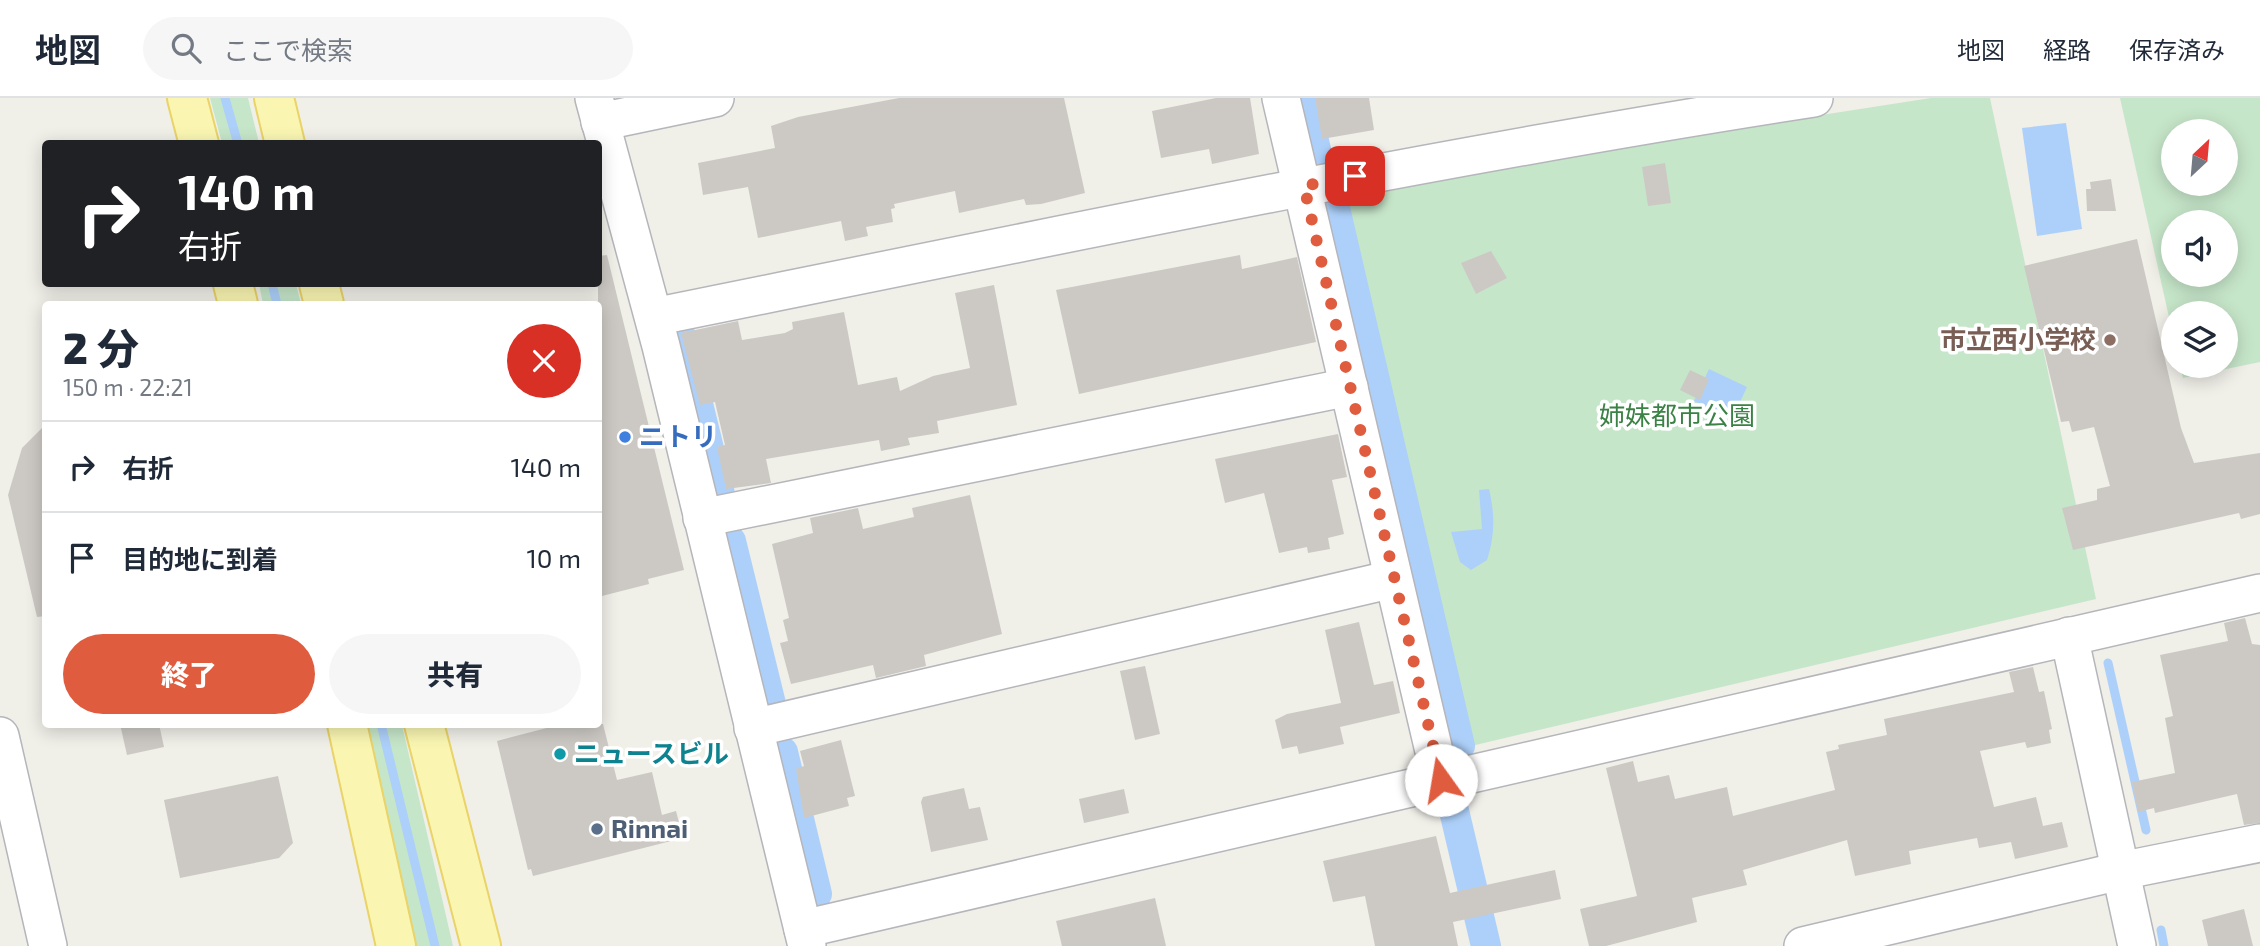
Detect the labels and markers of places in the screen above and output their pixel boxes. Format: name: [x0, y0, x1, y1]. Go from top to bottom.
pin: [1325, 146, 1385, 206]
place label: 市立西小学校: [1940, 323, 2096, 354]
marker: 市立西小学校: [2102, 332, 2118, 348]
place label: ニトリ: [639, 420, 717, 451]
marker: ニトリ: [617, 429, 633, 445]
place label: ニュースビル: [574, 737, 729, 768]
marker: ニュースビル: [552, 746, 568, 762]
place label: Rinnai: [611, 812, 688, 843]
marker: Rinnai: [589, 821, 605, 837]

